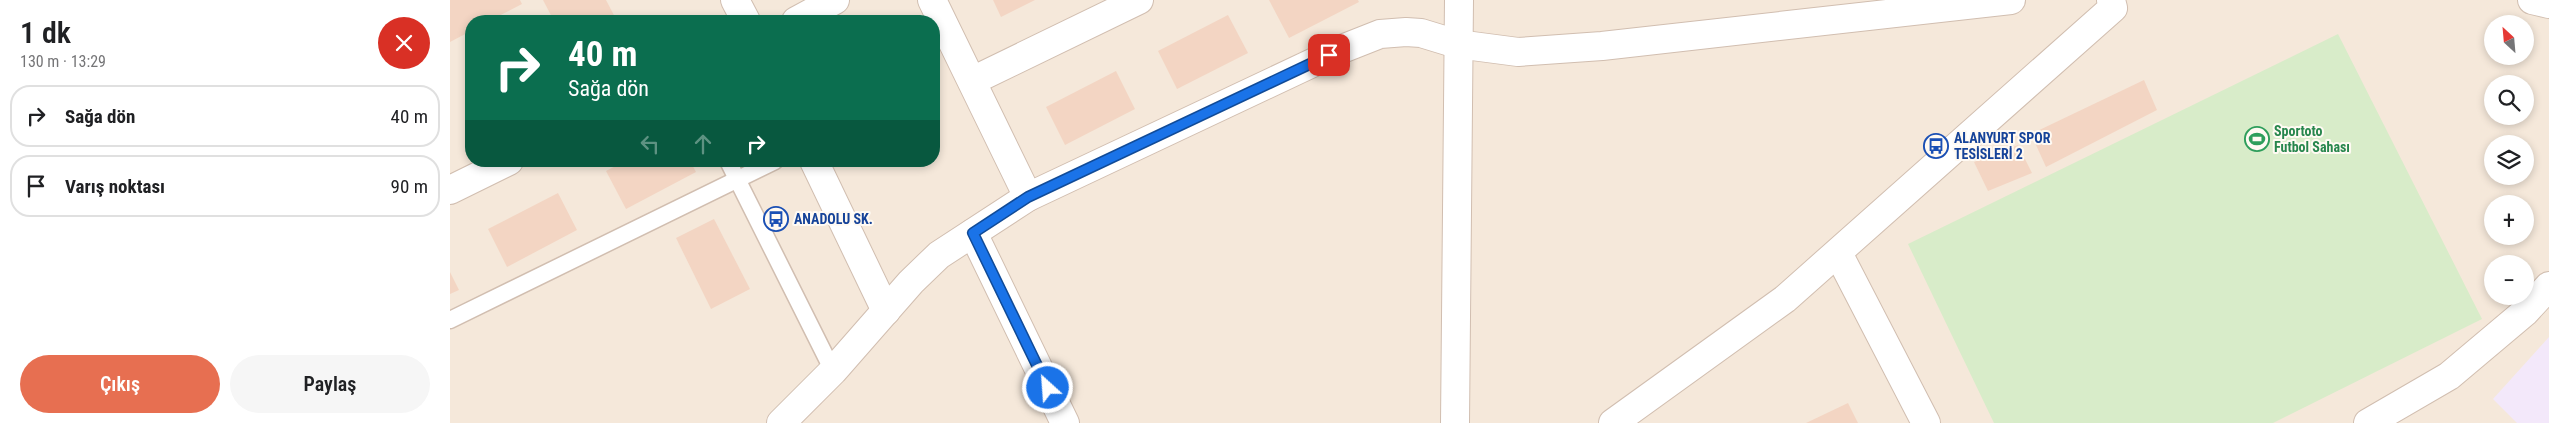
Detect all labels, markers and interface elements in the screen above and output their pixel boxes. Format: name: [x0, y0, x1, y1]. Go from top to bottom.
text: 1 dk: [20, 15, 71, 50]
north arrow: [2484, 15, 2534, 65]
map controls: [2484, 15, 2534, 305]
button: close: [378, 17, 430, 69]
text: 40 m: [568, 34, 637, 75]
pin: [1308, 34, 1350, 76]
icon: right: [485, 35, 550, 100]
icon: arrive: [1315, 41, 1343, 69]
text: 130 m · 13:29: [20, 52, 106, 71]
button: search: [2484, 75, 2534, 125]
text: Sağa dön: [568, 76, 649, 101]
icon: right: [22, 102, 50, 130]
text: Sağa dön: [65, 105, 135, 128]
text: 40 m: [391, 105, 428, 128]
place label: Sportoto Futbol Sahası: [2274, 123, 2350, 155]
sports icon: Sportoto Futbol Sahası: [2244, 126, 2270, 152]
icon: left: [636, 130, 664, 158]
icon: ahead: [689, 130, 717, 158]
icon: right: [742, 130, 770, 158]
place label: ALANYURT SPOR TESİSLERİ 2: [1954, 130, 2051, 162]
bus stop icon: ALANYURT SPOR TESİSLERİ 2: [1923, 133, 1949, 159]
button: layers: [2484, 135, 2534, 185]
icon: arrive: [22, 172, 50, 200]
text: Varış noktası: [65, 175, 165, 198]
text: 90 m: [391, 175, 428, 198]
button: +: [2484, 195, 2534, 245]
bus stop icon: ANADOLU SK.: [763, 206, 789, 232]
place label: ANADOLU SK.: [794, 211, 873, 227]
button: −: [2484, 255, 2534, 305]
button: Çıkış: [20, 355, 220, 413]
button: Paylaş: [230, 355, 430, 413]
position arrow: [1021, 361, 1073, 413]

